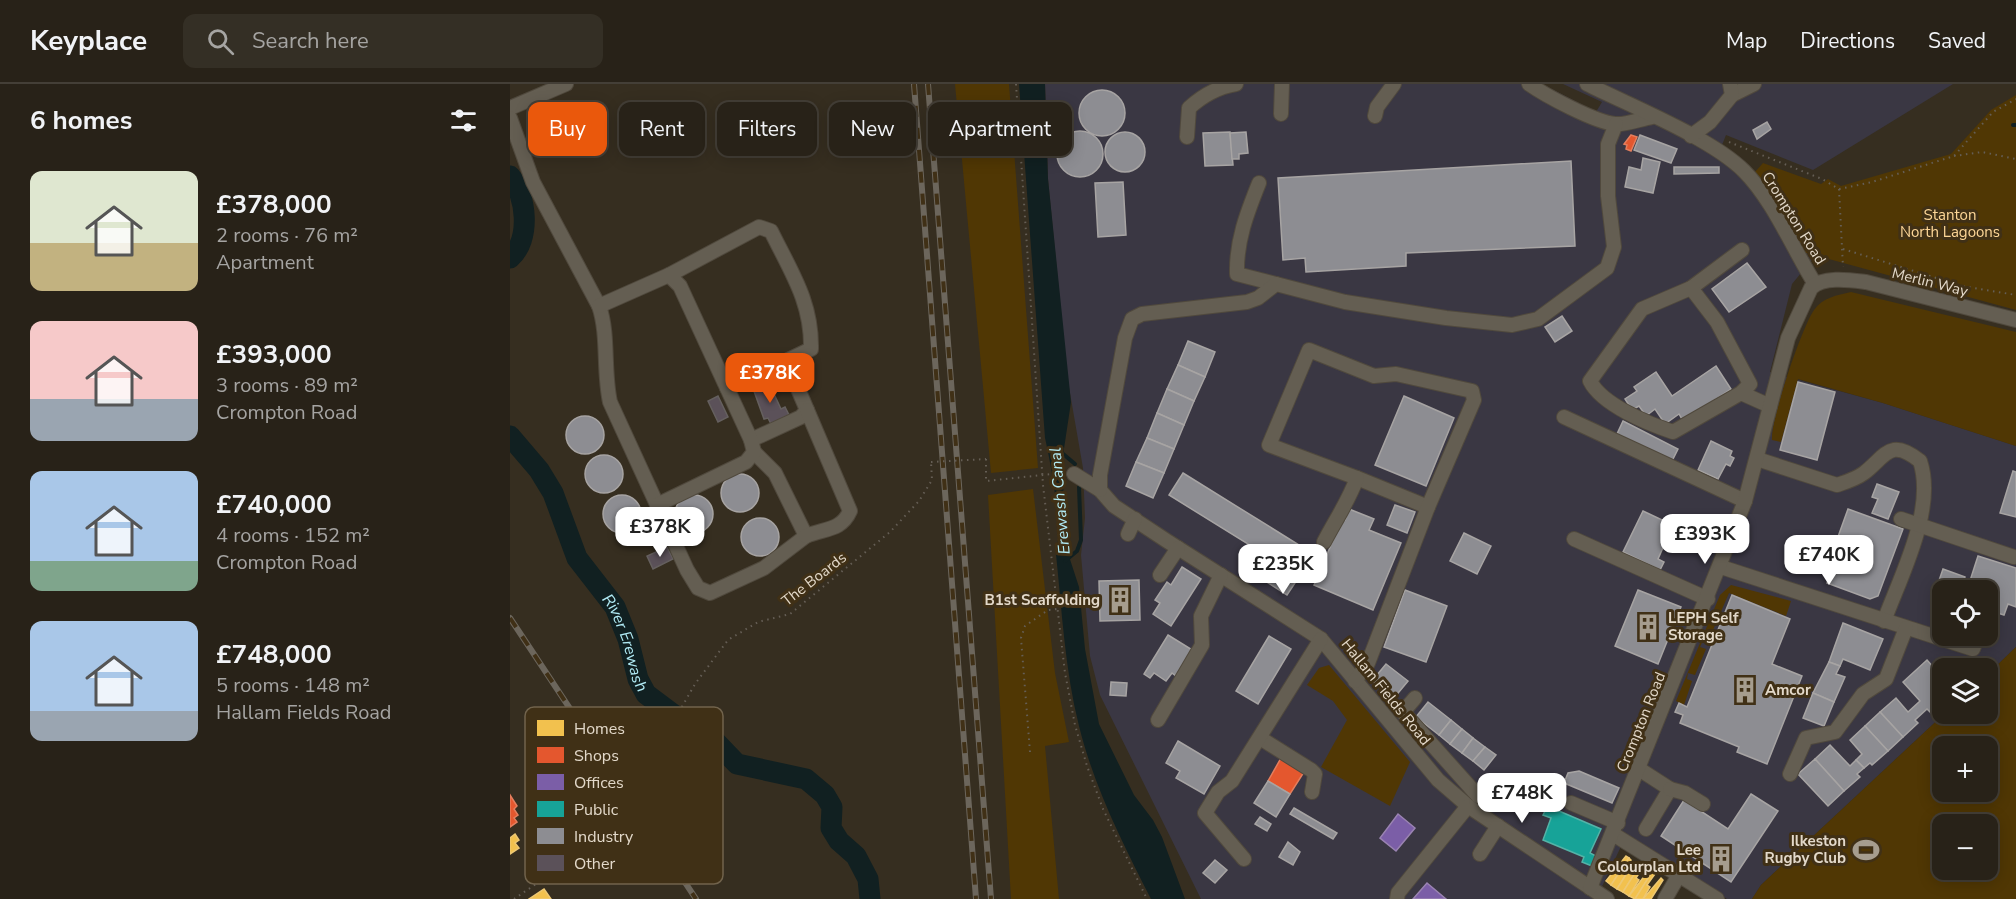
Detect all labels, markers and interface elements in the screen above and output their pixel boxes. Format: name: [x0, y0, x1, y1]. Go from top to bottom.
search box: [183, 14, 603, 68]
text: Keyplace: [30, 22, 147, 60]
icon: search: [204, 25, 237, 58]
text: Search here: [252, 26, 369, 56]
text: Map: [1726, 27, 1767, 55]
text: Directions: [1800, 27, 1895, 55]
text: Saved: [1928, 27, 1986, 55]
chip: Buy: [528, 102, 607, 156]
chip: Rent: [619, 102, 705, 156]
chip: Filters: [717, 102, 817, 156]
chip: New: [829, 102, 916, 156]
chip: Apartment: [928, 102, 1072, 156]
text: 6 homes: [30, 103, 132, 138]
icon: filters: [447, 104, 480, 137]
street label: Crompton Road: [1757, 168, 1831, 268]
text: £378,000: [216, 187, 332, 222]
icon: home: [78, 195, 150, 267]
park label: Stanton North Lagoons: [1900, 205, 2000, 242]
text: 2 rooms · 76 m²: [216, 222, 358, 249]
text: Apartment: [216, 249, 314, 276]
street label: Merlin Way: [1890, 263, 1970, 301]
text: £393,000: [216, 337, 332, 372]
icon: home: [78, 345, 150, 417]
pin: £378K: [728, 353, 812, 404]
text: £378K: [739, 359, 801, 386]
text: 3 rooms · 89 m²: [216, 372, 358, 399]
text: Crompton Road: [216, 399, 357, 426]
water label: Erewash Canal: [1044, 446, 1076, 555]
text: £740,000: [216, 487, 332, 522]
icon: home: [78, 495, 150, 567]
pin: £378K: [618, 507, 702, 558]
text: £378K: [629, 513, 691, 540]
pin: £393K: [1663, 514, 1747, 565]
text: £393K: [1674, 520, 1736, 547]
text: 4 rooms · 152 m²: [216, 522, 370, 549]
pin: £740K: [1787, 535, 1871, 586]
text: £740K: [1798, 541, 1860, 568]
pin: £235K: [1241, 544, 1325, 595]
street label: The Boards: [777, 547, 851, 611]
text: Crompton Road: [216, 549, 357, 576]
text: £235K: [1252, 550, 1314, 577]
map controls: [1932, 580, 1998, 880]
button: locate: [1932, 580, 1998, 646]
building icon: B1st Scaffolding: [1105, 585, 1135, 615]
water label: River Erewash: [597, 590, 653, 696]
place label: B1st Scaffolding: [985, 590, 1100, 610]
place label: LEPH Self Storage: [1668, 608, 1739, 645]
building icon: LEPH Self Storage: [1633, 612, 1663, 642]
street label: Hallam Fields Road: [1337, 635, 1435, 749]
text: £748,000: [216, 637, 332, 672]
icon: home: [78, 645, 150, 717]
button: layers: [1932, 658, 1998, 724]
street label: Crompton Road: [1612, 669, 1670, 775]
text: 5 rooms · 148 m²: [216, 672, 370, 699]
building icon: Amcor: [1730, 675, 1760, 705]
place label: Amcor: [1765, 680, 1811, 700]
text: Hallam Fields Road: [216, 699, 392, 726]
legend: [525, 707, 723, 884]
text: Homes: [574, 718, 625, 740]
button: +: [1932, 736, 1998, 802]
text: Shops: [574, 745, 619, 767]
text: Offices: [574, 772, 624, 794]
pin: £748K: [1480, 773, 1564, 824]
text: £748K: [1491, 779, 1553, 806]
text: Public: [574, 799, 619, 821]
button: −: [1932, 814, 1998, 880]
text: Industry: [574, 826, 634, 848]
place label: Ilkeston Rugby Club: [1765, 831, 1846, 868]
sports icon: Ilkeston Rugby Club: [1851, 835, 1881, 865]
place label: Lee Colourplan Ltd: [1597, 840, 1701, 877]
building icon: Lee Colourplan Ltd: [1706, 844, 1736, 874]
text: Other: [574, 853, 615, 875]

